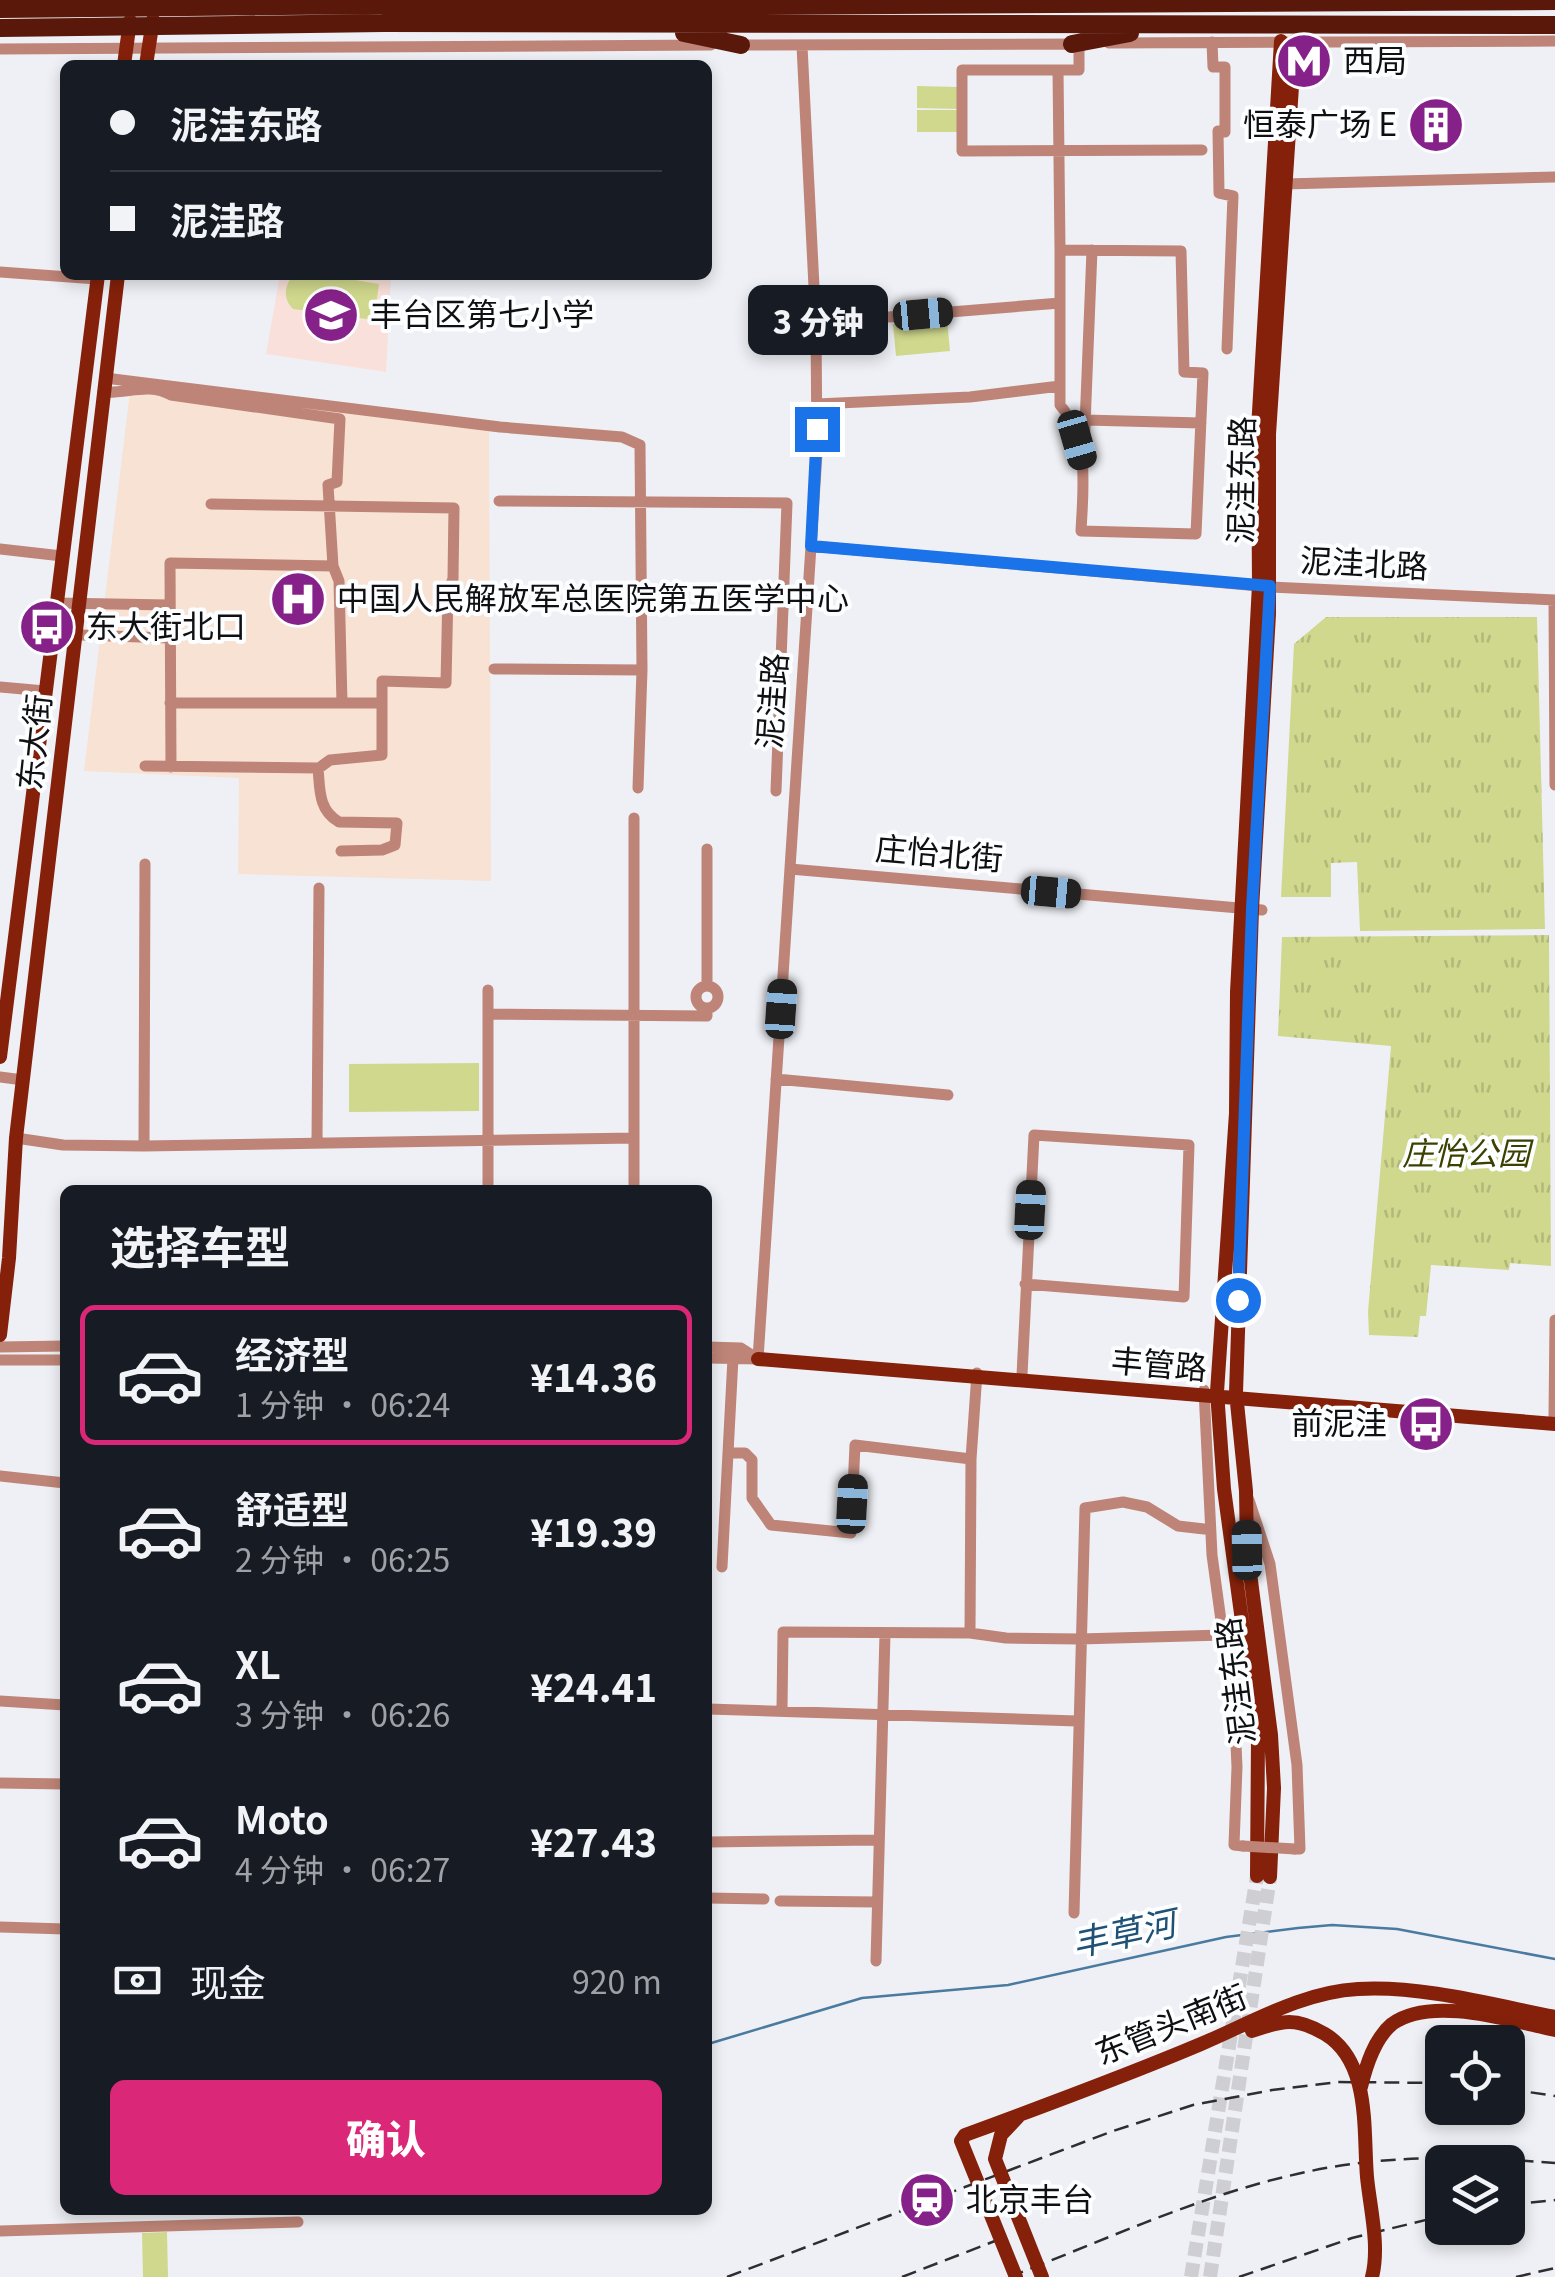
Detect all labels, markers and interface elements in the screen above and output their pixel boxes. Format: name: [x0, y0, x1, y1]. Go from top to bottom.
metro station icon: 西局: [1274, 31, 1334, 91]
place label: 西局: [1343, 35, 1407, 81]
text: 泥洼东路: [170, 95, 322, 150]
building icon: 恒泰广场 E: [1406, 95, 1466, 155]
place label: 恒泰广场 E: [1243, 99, 1397, 145]
text: 泥洼路: [170, 191, 284, 246]
callout: 3 分钟: [747, 284, 887, 354]
school or university icon: 丰台区第七小学: [301, 285, 361, 345]
place label: 丰台区第七小学: [370, 289, 594, 335]
car: [892, 296, 954, 332]
text: 3 分钟: [773, 297, 863, 343]
route end: [795, 407, 840, 452]
car: [1054, 407, 1100, 473]
street label: 泥洼东路: [1215, 416, 1263, 544]
street label: 泥洼北路: [1299, 535, 1429, 587]
hospital icon: 中国人民解放军总医院第五医学中心: [268, 569, 328, 629]
place label: 中国人民解放军总医院第五医学中心: [337, 573, 849, 619]
bus stop icon: 东大街北口: [17, 597, 77, 657]
place label: 东大街北口: [86, 601, 246, 647]
street label: 泥洼路: [744, 651, 796, 750]
street label: 东大街: [4, 692, 60, 792]
street label: 庄怡北街: [873, 823, 1005, 880]
car: [1020, 874, 1082, 910]
car: [764, 978, 798, 1040]
park label: 庄怡公园: [1402, 1128, 1534, 1174]
car: [1013, 1179, 1047, 1241]
text: 选择车型: [110, 1212, 290, 1277]
route start: [1216, 1278, 1261, 1323]
text: 经济型: [235, 1325, 349, 1380]
icon: car: [115, 1330, 205, 1420]
street label: 丰管路: [1109, 1335, 1209, 1389]
text: ¥14.36: [530, 1348, 657, 1403]
text: 1 分钟 · 06:24: [235, 1380, 450, 1426]
bus stop icon: 前泥洼: [1396, 1394, 1456, 1454]
place label: 前泥洼: [1291, 1398, 1387, 1444]
car: [835, 1473, 869, 1535]
text: 舒适型: [235, 1480, 349, 1535]
icon: car: [115, 1485, 205, 1575]
text: ¥19.39: [530, 1503, 657, 1558]
car: [1231, 1520, 1263, 1580]
text: 2 分钟 · 06:25: [235, 1535, 450, 1581]
street label: 泥洼东路: [1202, 1615, 1264, 1748]
text: XL: [235, 1635, 281, 1690]
icon: car: [115, 1640, 205, 1730]
text: ¥24.41: [530, 1658, 657, 1713]
text: 3 分钟 · 06:26: [235, 1690, 450, 1736]
text: Moto: [235, 1790, 329, 1845]
icon: car: [115, 1795, 205, 1885]
text: ¥27.43: [530, 1813, 657, 1868]
text: 4 分钟 · 06:27: [235, 1845, 450, 1891]
water label: 丰草河: [1067, 1893, 1186, 1966]
icon: cash: [110, 1953, 165, 2008]
text: 现金: [190, 1953, 266, 2008]
text: 920 m: [572, 1957, 662, 2003]
street label: 东管头南街: [1087, 1971, 1253, 2074]
map controls: [1425, 2025, 1525, 2245]
button: locate: [1425, 2025, 1525, 2125]
button: 确认: [110, 2080, 662, 2195]
button: layers: [1425, 2145, 1525, 2245]
station icon: 北京丰台: [897, 2170, 957, 2230]
place label: 北京丰台: [966, 2174, 1094, 2220]

